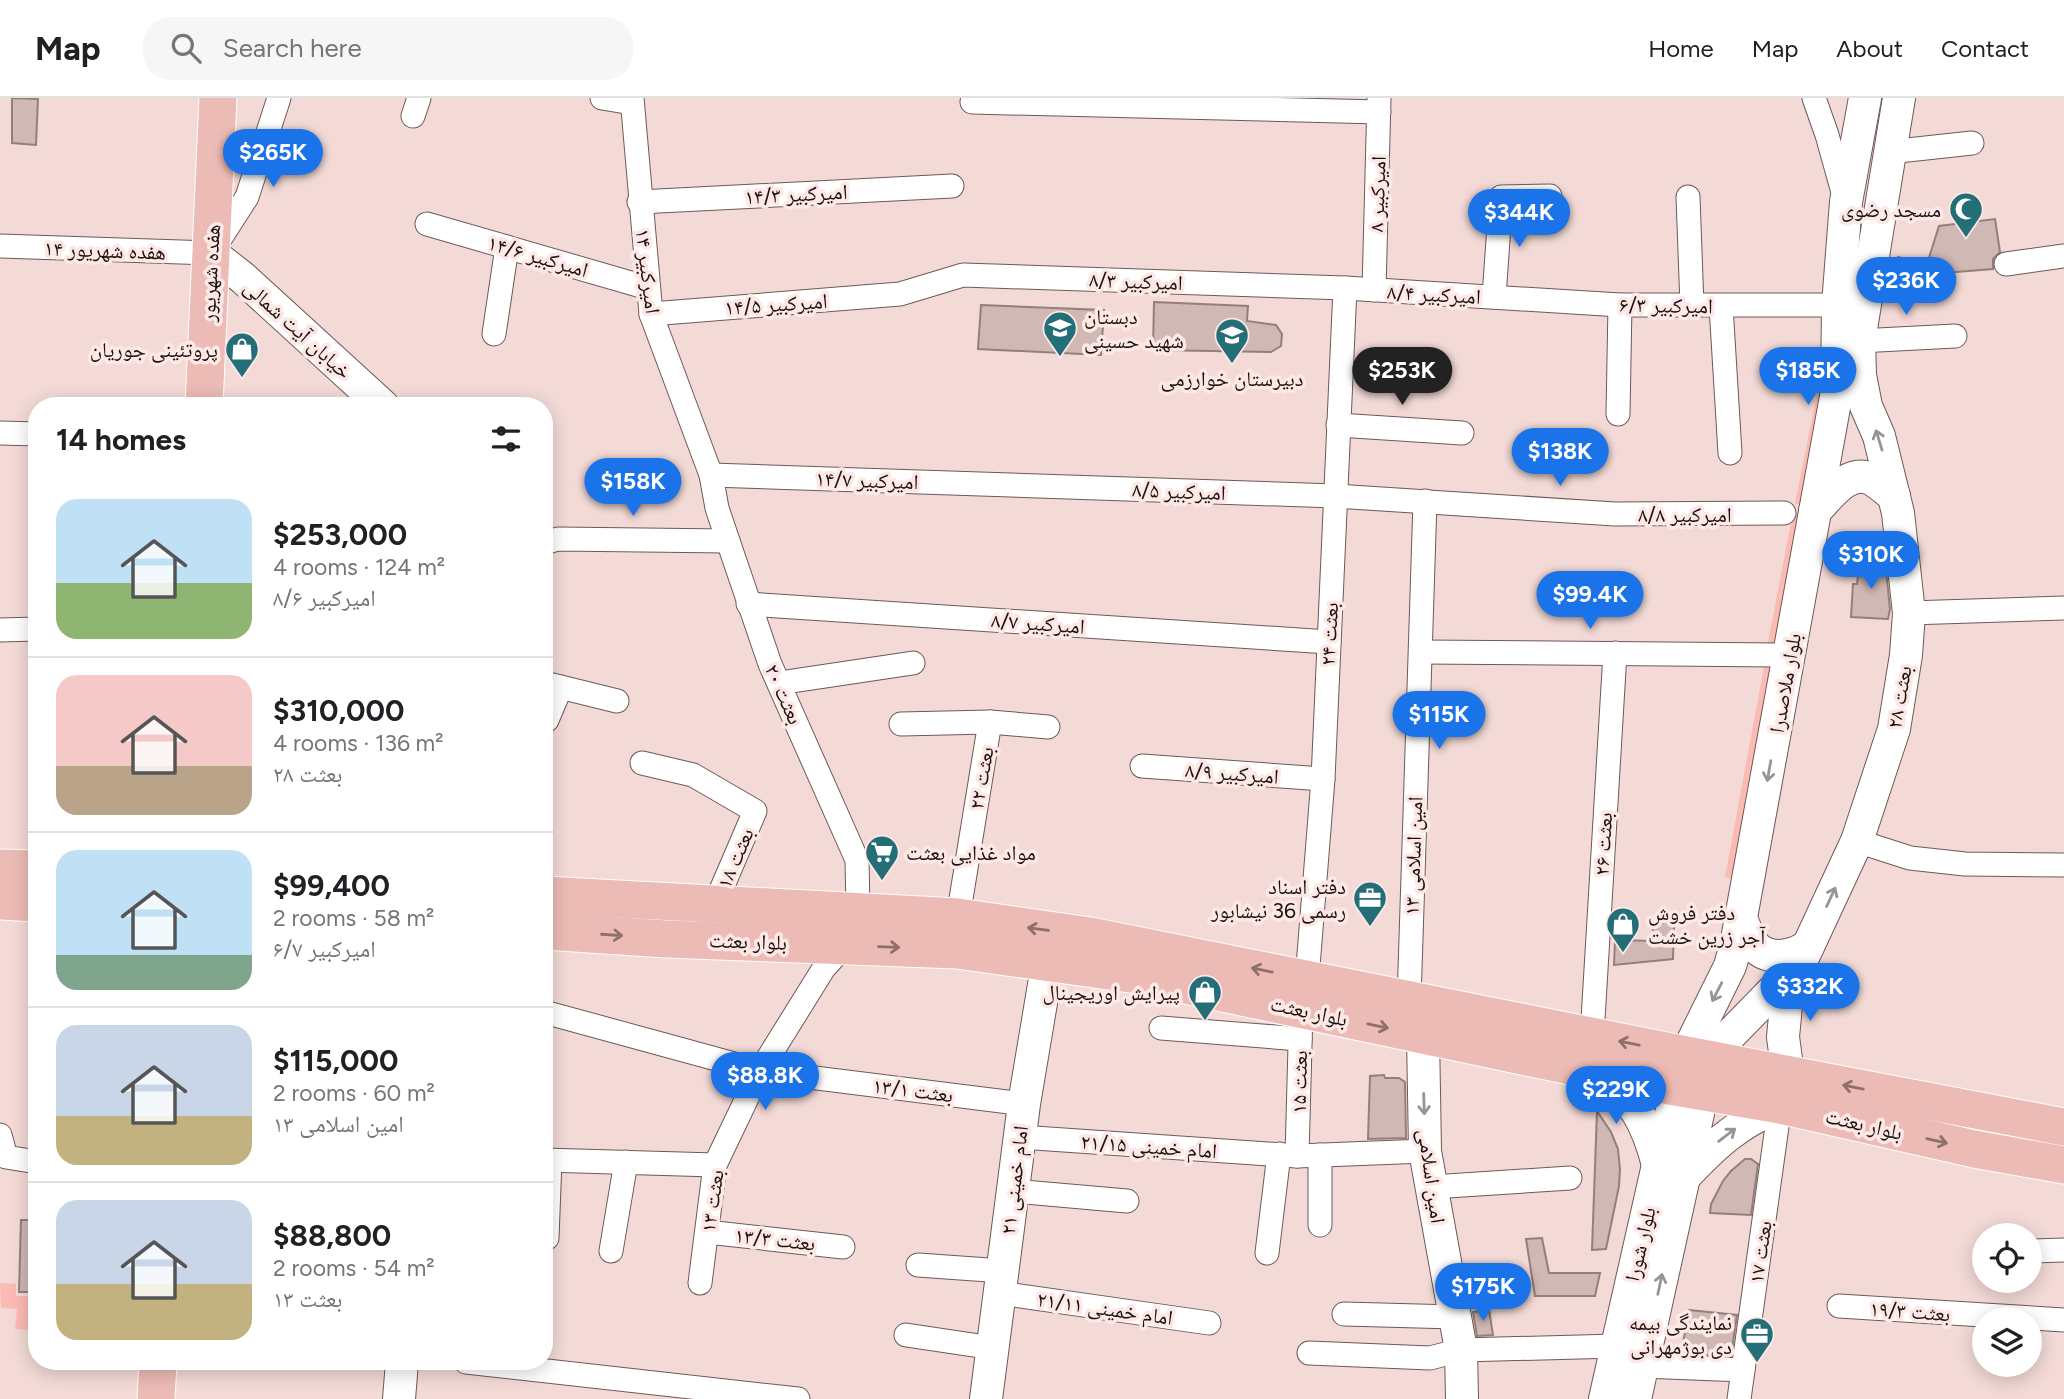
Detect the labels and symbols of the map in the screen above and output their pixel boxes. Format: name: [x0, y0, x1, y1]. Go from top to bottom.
pin: $265K: [224, 130, 322, 189]
street label: امیرکبیر ۸: [1363, 156, 1391, 232]
street label: امیرکبیر ۱۴/۳: [744, 179, 848, 209]
pin: $344K: [1470, 190, 1568, 249]
mosque icon: مسجد رضوی: [1947, 190, 1985, 239]
place label: مسجد رضوی: [1841, 197, 1941, 222]
street label: هفده شهریور: [195, 223, 225, 324]
street label: امیرکبیر ۱۴: [630, 227, 666, 315]
street label: امیرکبیر ۱۴/۶: [485, 230, 591, 282]
street label: هفده شهریور ۱۴: [44, 235, 166, 265]
pin: $236K: [1857, 258, 1955, 317]
street label: امیرکبیر ۸/۳: [1089, 267, 1183, 295]
street label: خیابان آیت شمالی: [238, 274, 357, 385]
street label: امیرکبیر ۸/۴: [1387, 279, 1481, 309]
street label: امیرکبیر ۱۴/۵: [724, 288, 828, 320]
street label: امیرکبیر ۶/۳: [1619, 292, 1713, 318]
place label: دبستان شهید حسینی: [1084, 304, 1184, 354]
school or university icon: دبستان شهید حسینی: [1041, 309, 1079, 358]
school or university icon: دبیرستان خوارزمی: [1213, 316, 1251, 365]
shop icon: پروتئینی جوریان: [223, 330, 261, 379]
place label: پروتئینی جوریان: [90, 337, 218, 363]
pin: $253K: [1353, 348, 1451, 407]
pin: $185K: [1759, 348, 1857, 407]
place label: دبیرستان خوارزمی: [1160, 366, 1304, 392]
pin: $138K: [1511, 428, 1609, 488]
one-way arrow: [1872, 429, 1885, 451]
pin: $158K: [584, 458, 682, 518]
street label: امیرکبیر ۱۴/۷: [815, 466, 919, 494]
street label: امیرکبیر ۸/۵: [1132, 477, 1226, 505]
street label: امیرکبیر ۸/۸: [1638, 502, 1732, 527]
pin: $310K: [1822, 532, 1920, 591]
pin: $99.4K: [1533, 572, 1647, 631]
street label: بعثت ۲۴: [1315, 602, 1343, 666]
street label: امیرکبیر ۸/۷: [990, 607, 1086, 639]
street label: بلوار ملاصدرا: [1764, 631, 1806, 735]
street label: بعثت ۲۰: [760, 660, 808, 728]
street label: بعثت ۲۸: [1881, 664, 1917, 730]
pin: $115K: [1390, 692, 1488, 751]
street label: بعثت ۲۲: [963, 745, 999, 811]
street label: امیرکبیر ۸/۹: [1184, 757, 1280, 789]
one-way arrow: [1761, 759, 1775, 782]
street label: امین اسلامی ۱۳: [1398, 796, 1429, 916]
street label: بعثت ۲۶: [1589, 812, 1617, 876]
street label: بعثت ۱۸: [711, 824, 759, 892]
supermarket icon: مواد غذایی بعثت: [863, 833, 901, 882]
place label: مواد غذایی بعثت: [906, 840, 1036, 866]
place label: دفتر اسناد رسمی 36 نیشابور: [1210, 874, 1346, 924]
office icon: دفتر اسناد رسمی 36 نیشابور: [1351, 879, 1389, 928]
one-way arrow: [1825, 886, 1838, 908]
place label: دفتر فروش آجر زرین خشت: [1648, 900, 1766, 950]
shop icon: دفتر فروش آجر زرین خشت: [1604, 905, 1642, 954]
one-way arrow: [1028, 922, 1050, 935]
street label: بلوار بعثت: [708, 927, 788, 955]
one-way arrow: [601, 929, 623, 942]
one-way arrow: [877, 940, 900, 953]
one-way arrow: [1251, 962, 1274, 976]
pin: $332K: [1761, 964, 1859, 1023]
shop icon: پیرایش اوریجینال: [1186, 973, 1224, 1022]
place label: پیرایش اوریجینال: [1042, 980, 1180, 1006]
one-way arrow: [1709, 981, 1723, 1002]
street label: بلوار بعثت: [1268, 991, 1350, 1031]
one-way arrow: [1367, 1020, 1389, 1033]
one-way arrow: [1618, 1036, 1641, 1049]
street label: بعثت ۱۵: [1286, 1050, 1312, 1114]
pin: $88.8K: [708, 1052, 822, 1112]
pin: $229K: [1567, 1066, 1665, 1126]
street label: بعثت ۱۳/۱: [871, 1073, 955, 1107]
one-way arrow: [1842, 1079, 1865, 1093]
one-way arrow: [1417, 1092, 1430, 1115]
street label: بلوار بعثت: [1823, 1103, 1905, 1145]
street label: امام خمینی ۲۱: [995, 1124, 1035, 1236]
street label: امین اسلامی: [1412, 1127, 1451, 1225]
one-way arrow: [1717, 1128, 1736, 1142]
street label: امام خمینی ۲۱/۱۵: [1080, 1129, 1218, 1165]
one-way arrow: [1925, 1134, 1948, 1148]
street label: بعثت ۱۳: [695, 1168, 729, 1234]
street label: بلوار شورا: [1619, 1204, 1661, 1284]
street label: بعثت ۱۷: [1743, 1219, 1777, 1285]
street label: بعثت ۱۳/۳: [733, 1222, 817, 1256]
pin: $175K: [1434, 1264, 1532, 1323]
one-way arrow: [1654, 1273, 1667, 1296]
street label: امام خمینی ۲۱/۱۱: [1035, 1286, 1174, 1332]
street label: بعثت ۱۹/۳: [1869, 1296, 1951, 1326]
place label: نمایندگی بیمه دی بوژمهرانی: [1629, 1310, 1732, 1360]
office icon: نمایندگی بیمه دی بوژمهرانی: [1738, 1315, 1776, 1364]

